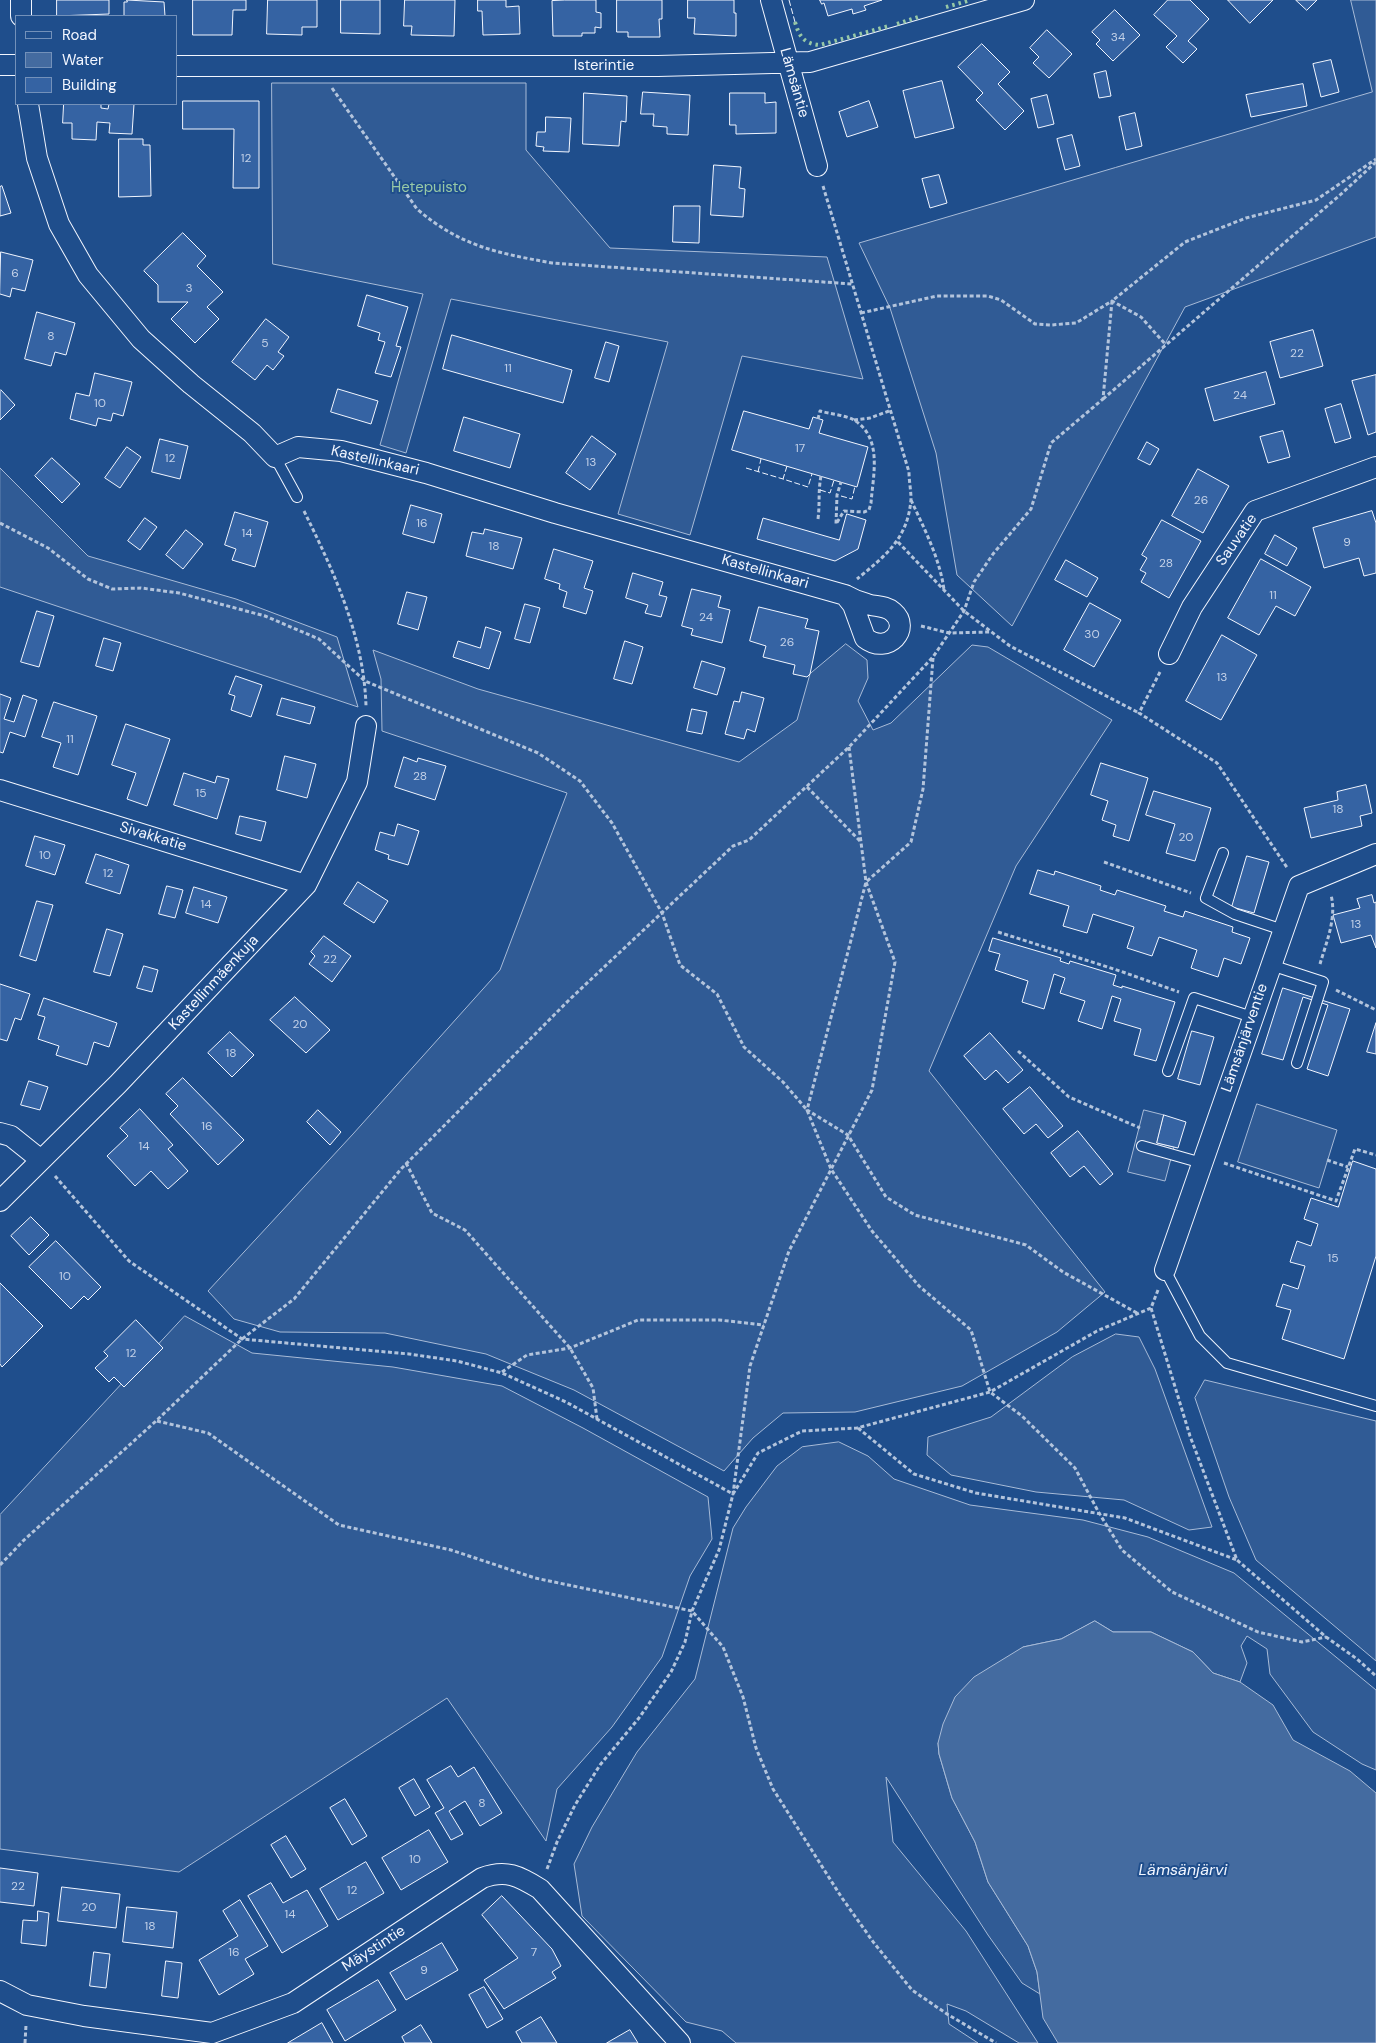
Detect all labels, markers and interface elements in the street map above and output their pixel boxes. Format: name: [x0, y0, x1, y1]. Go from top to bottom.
legend: [15, 15, 178, 105]
text: Road: [62, 25, 97, 45]
house number: 34: [1111, 31, 1125, 45]
street label: Lämsäntie: [775, 46, 813, 120]
text: Water: [62, 50, 103, 70]
street label: Isterintie: [574, 57, 634, 75]
text: Building: [62, 75, 117, 95]
house number: 12: [241, 152, 251, 166]
park label: Hetepuisto: [391, 179, 467, 197]
house number: 6: [11, 267, 19, 281]
house number: 3: [185, 282, 193, 296]
house number: 8: [47, 330, 55, 344]
house number: 5: [261, 337, 269, 351]
house number: 22: [1290, 347, 1304, 361]
house number: 11: [504, 362, 512, 376]
house number: 24: [1233, 389, 1247, 403]
house number: 10: [94, 397, 106, 411]
street label: Kastellinkaari: [329, 442, 421, 480]
house number: 17: [795, 442, 805, 456]
house number: 12: [165, 452, 175, 466]
house number: 13: [586, 456, 596, 470]
house number: 26: [1194, 494, 1208, 508]
street label: Sauvatie: [1213, 511, 1261, 569]
house number: 16: [416, 517, 428, 531]
house number: 14: [241, 527, 253, 541]
house number: 9: [1343, 536, 1351, 550]
house number: 18: [488, 540, 500, 554]
street label: Kastellinkaari: [719, 551, 811, 593]
house number: 28: [1159, 557, 1173, 571]
house number: 11: [1269, 589, 1277, 603]
house number: 24: [699, 611, 713, 625]
house number: 30: [1084, 628, 1100, 642]
house number: 26: [780, 636, 794, 650]
house number: 13: [1217, 671, 1227, 685]
house number: 11: [66, 733, 74, 747]
house number: 28: [413, 770, 427, 784]
house number: 15: [195, 787, 207, 801]
house number: 18: [1332, 803, 1344, 817]
street label: Sivakkatie: [117, 818, 189, 856]
house number: 20: [1179, 831, 1193, 845]
house number: 10: [39, 849, 51, 863]
house number: 12: [103, 867, 113, 881]
house number: 14: [200, 898, 212, 912]
house number: 13: [1351, 918, 1361, 932]
street label: Kastellinmäenkuja: [165, 932, 263, 1034]
house number: 22: [323, 953, 337, 967]
street label: Lämsänjärventie: [1218, 981, 1272, 1095]
house number: 20: [293, 1018, 307, 1032]
house number: 18: [225, 1047, 237, 1061]
house number: 16: [201, 1120, 213, 1134]
house number: 14: [138, 1140, 150, 1154]
house number: 15: [1327, 1252, 1339, 1266]
house number: 10: [59, 1270, 71, 1284]
house number: 12: [126, 1347, 136, 1361]
house number: 8: [478, 1797, 486, 1811]
house number: 10: [409, 1853, 421, 1867]
water label: Lämsänjärvi: [1139, 1861, 1227, 1881]
house number: 22: [11, 1880, 25, 1894]
house number: 12: [347, 1884, 357, 1898]
house number: 20: [82, 1901, 96, 1915]
house number: 14: [284, 1908, 296, 1922]
house number: 18: [144, 1920, 156, 1934]
street label: Mäystintie: [339, 1922, 409, 1976]
house number: 16: [228, 1946, 240, 1960]
house number: 7: [531, 1946, 537, 1960]
house number: 9: [420, 1964, 428, 1978]

